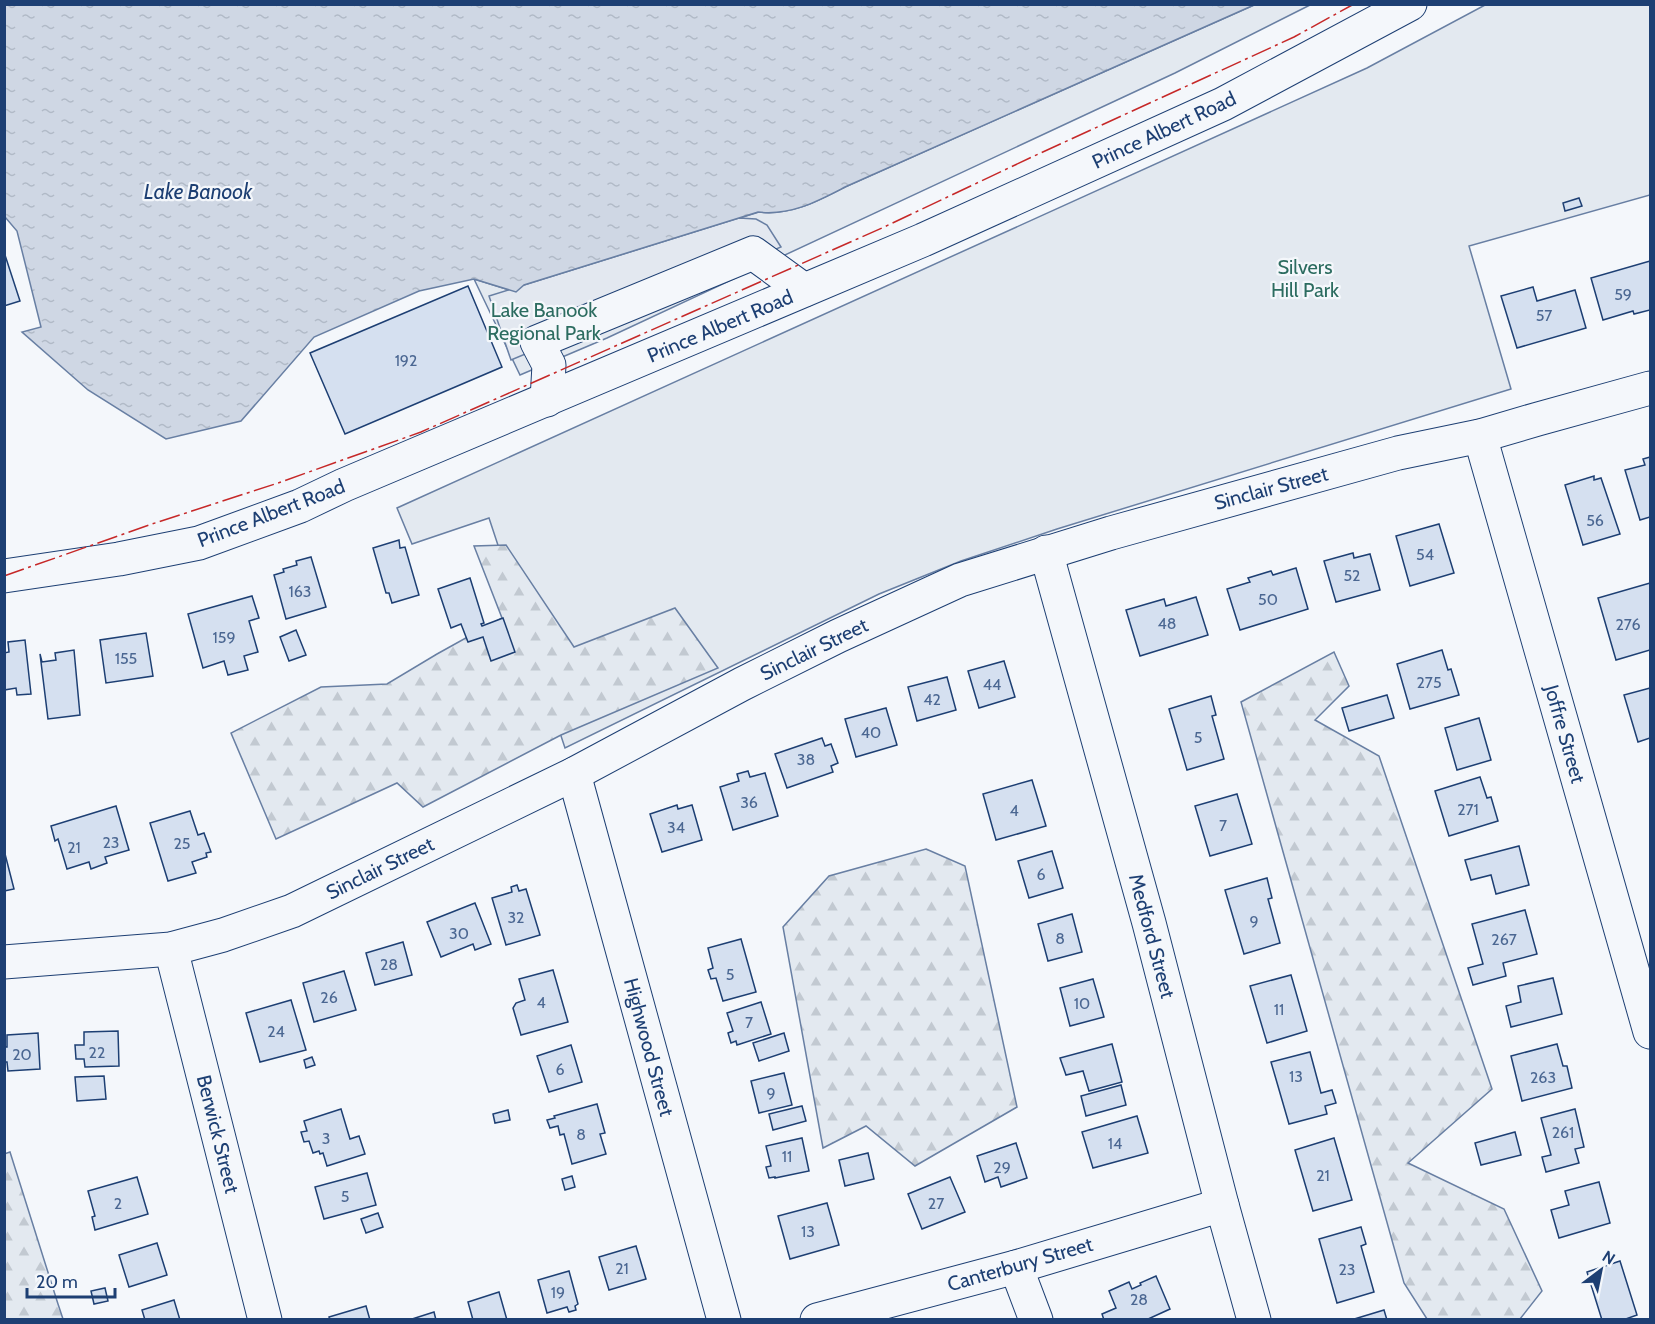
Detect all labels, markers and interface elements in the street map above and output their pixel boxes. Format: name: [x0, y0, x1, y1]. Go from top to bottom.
street label: Prince Albert Road: [1088, 86, 1240, 174]
water label: Lake Banook: [144, 179, 253, 204]
park label: Silvers Hill Park: [1271, 255, 1339, 302]
street label: Prince Albert Road: [644, 284, 796, 368]
house number: 59: [1614, 285, 1632, 304]
park label: Lake Banook Regional Park: [487, 298, 601, 345]
house number: 57: [1536, 306, 1552, 325]
house number: 192: [395, 351, 417, 370]
street label: Sinclair Street: [1211, 461, 1331, 515]
street label: Prince Albert Road: [194, 474, 348, 552]
house number: 56: [1586, 511, 1604, 530]
house number: 54: [1416, 545, 1434, 564]
house number: 52: [1343, 566, 1361, 585]
house number: 163: [289, 582, 311, 601]
house number: 50: [1258, 590, 1278, 609]
street label: Sinclair Street: [756, 612, 872, 685]
house number: 48: [1158, 614, 1176, 633]
house number: 276: [1615, 615, 1641, 634]
house number: 159: [213, 628, 235, 647]
house number: 155: [115, 649, 137, 668]
house number: 275: [1416, 673, 1442, 692]
house number: 44: [983, 675, 1001, 694]
street label: Joffre Street: [1539, 681, 1591, 786]
house number: 42: [923, 690, 941, 709]
house number: 40: [861, 723, 881, 742]
house number: 5: [1194, 728, 1202, 747]
house number: 38: [797, 750, 815, 769]
house number: 36: [740, 793, 758, 812]
house number: 271: [1457, 800, 1479, 819]
house number: 4: [1009, 801, 1019, 820]
house number: 7: [1219, 816, 1227, 835]
house number: 34: [667, 818, 685, 837]
street label: Sinclair Street: [322, 831, 438, 904]
house number: 23: [102, 833, 120, 852]
house number: 25: [173, 834, 191, 853]
house number: 21: [67, 838, 81, 857]
house number: 6: [1036, 865, 1046, 884]
street label: Medford Street: [1124, 871, 1180, 1001]
house number: 32: [507, 908, 525, 927]
house number: 9: [1249, 912, 1259, 931]
house number: 30: [449, 924, 469, 943]
house number: 8: [1055, 929, 1065, 948]
house number: 267: [1491, 930, 1517, 949]
house number: 28: [380, 955, 398, 974]
house number: 5: [726, 965, 734, 984]
street label: Highwood Street: [619, 975, 679, 1119]
house number: 26: [320, 988, 338, 1007]
house number: 4: [536, 993, 546, 1012]
house number: 10: [1074, 994, 1090, 1013]
house number: 11: [1274, 1000, 1284, 1019]
house number: 7: [745, 1013, 753, 1032]
house number: 24: [267, 1022, 285, 1041]
house number: 22: [89, 1043, 105, 1062]
house number: 20: [12, 1045, 32, 1064]
house number: 6: [555, 1060, 565, 1079]
house number: 13: [1289, 1067, 1303, 1086]
house number: 263: [1530, 1068, 1556, 1087]
street label: Berwick Street: [192, 1072, 244, 1196]
house number: 9: [766, 1084, 776, 1103]
house number: 261: [1552, 1123, 1574, 1142]
house number: 8: [576, 1125, 586, 1144]
house number: 3: [322, 1129, 330, 1148]
house number: 14: [1108, 1134, 1122, 1153]
house number: 11: [782, 1147, 792, 1166]
house number: 29: [993, 1158, 1011, 1177]
house number: 21: [1316, 1166, 1330, 1185]
house number: 5: [341, 1187, 349, 1206]
house number: 2: [114, 1194, 122, 1213]
house number: 27: [928, 1194, 944, 1213]
house number: 13: [801, 1222, 815, 1241]
street label: Canterbury Street: [945, 1232, 1096, 1296]
north arrow: [1571, 1240, 1631, 1300]
text: N: [1599, 1247, 1619, 1269]
house number: 21: [615, 1259, 629, 1278]
house number: 23: [1338, 1260, 1356, 1279]
scale bar: [27, 1261, 116, 1299]
text: 20 m: [36, 1271, 78, 1293]
house number: 19: [551, 1283, 565, 1302]
house number: 28: [1130, 1290, 1148, 1309]

